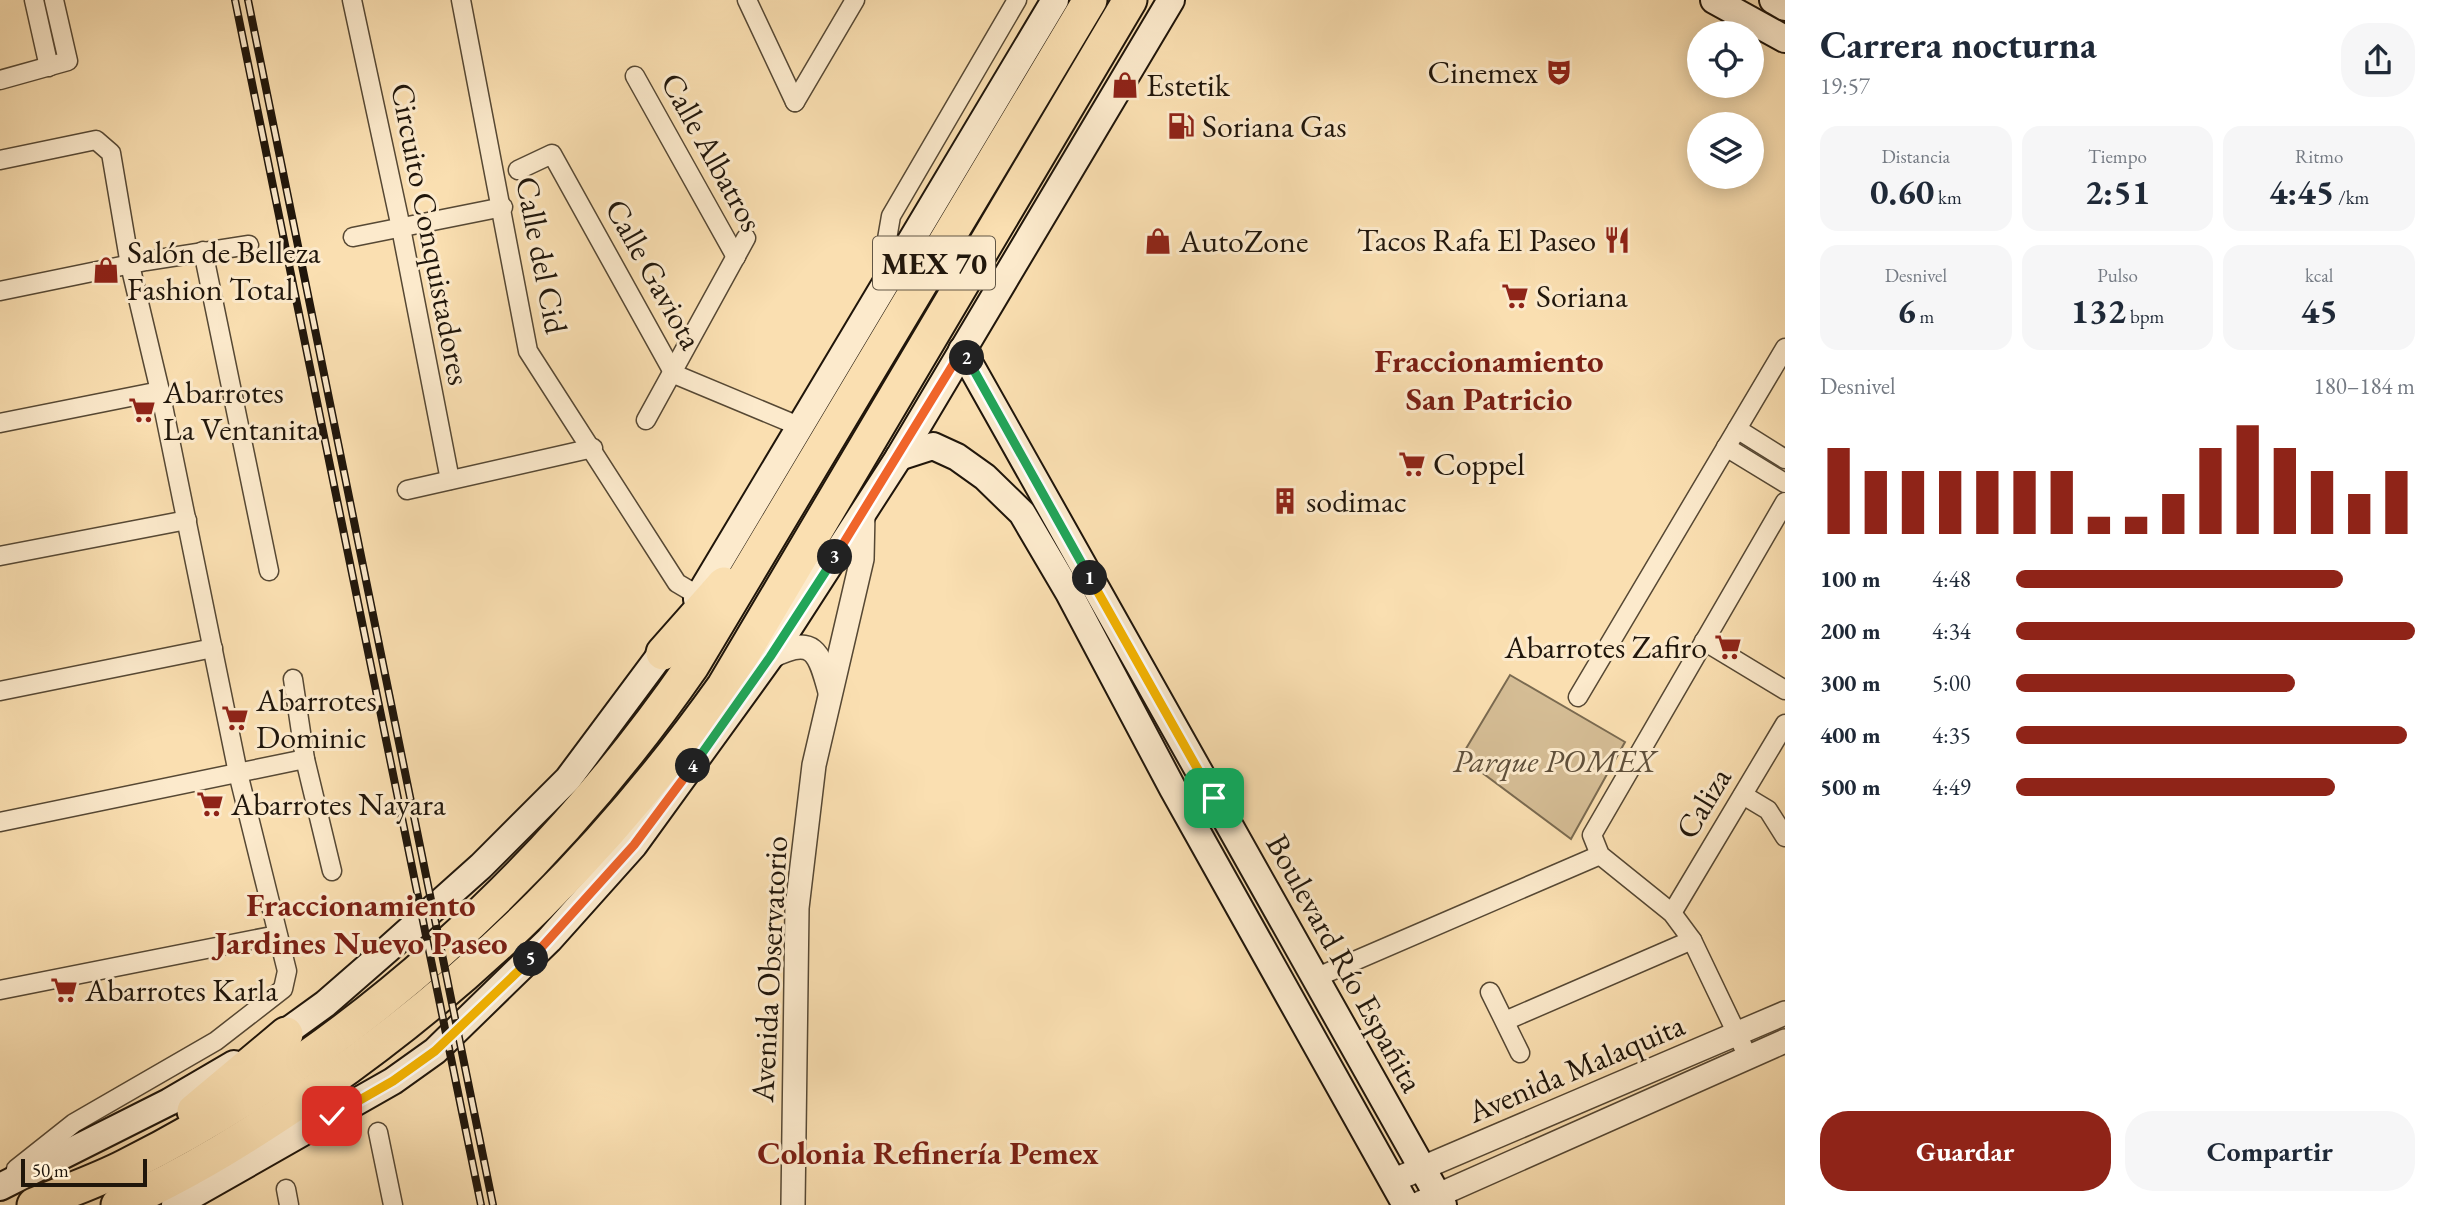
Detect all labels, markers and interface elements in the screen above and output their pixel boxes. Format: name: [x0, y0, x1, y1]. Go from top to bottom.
text: Carrera nocturna: [1820, 20, 2097, 69]
map controls: [1687, 21, 1764, 189]
button: locate: [1687, 21, 1764, 98]
button: share: [2341, 23, 2415, 97]
place label: Cinemex: [1427, 51, 1538, 93]
theatre icon: Cinemex: [1544, 57, 1574, 87]
place label: Estetik: [1146, 64, 1231, 106]
street label: Calle Albatros: [651, 65, 773, 239]
shop icon: Estetik: [1110, 70, 1140, 100]
text: 19:57: [1820, 71, 1870, 101]
street label: Circuito Conquistadores: [381, 79, 481, 389]
place label: Soriana Gas: [1202, 105, 1347, 147]
fuel station icon: Soriana Gas: [1166, 111, 1196, 141]
button: layers: [1687, 112, 1764, 189]
text: Distancia: [1881, 144, 1950, 169]
text: Tiempo: [2088, 144, 2147, 169]
text: Ritmo: [2295, 144, 2343, 169]
text: 0.60: [1870, 169, 1934, 214]
text: 2:51: [2085, 169, 2150, 214]
text: 4:45: [2269, 169, 2334, 214]
street label: Calle del Cid: [506, 173, 578, 338]
text: km: [1934, 185, 1962, 210]
text: /km: [2334, 185, 2369, 210]
street label: Calle Gaviota: [595, 191, 713, 357]
place label: Tacos Rafa El Paseo: [1357, 219, 1596, 261]
place label: AutoZone: [1178, 220, 1308, 262]
restaurant icon: Tacos Rafa El Paseo: [1602, 225, 1632, 255]
shop icon: AutoZone: [1143, 226, 1173, 256]
place label: Salón de Belleza Fashion Total: [127, 231, 321, 310]
road number: MEX 70: [873, 236, 995, 290]
shop icon: Salón de Belleza Fashion Total: [91, 255, 121, 285]
text: Desnivel: [1885, 263, 1947, 288]
text: Pulso: [2097, 263, 2138, 288]
text: kcal: [2305, 263, 2333, 288]
place label: Soriana: [1536, 275, 1628, 317]
supermarket icon: Soriana: [1500, 281, 1530, 311]
text: 6: [1897, 288, 1916, 333]
text: 132: [2071, 288, 2126, 333]
text: 45: [2301, 288, 2338, 333]
text: m: [1916, 304, 1934, 329]
text: bpm: [2126, 304, 2164, 329]
district label: Fraccionamiento San Patricio: [1374, 339, 1604, 420]
pin: 2: [950, 340, 984, 376]
text: 2: [961, 345, 972, 370]
place label: Abarrotes La Ventanita: [162, 371, 319, 450]
text: Desnivel: [1820, 371, 1896, 401]
text: 180–184 m: [2314, 371, 2415, 401]
supermarket icon: Abarrotes La Ventanita: [127, 395, 157, 425]
place label: Coppel: [1433, 443, 1525, 485]
supermarket icon: Coppel: [1397, 449, 1427, 479]
place label: sodimac: [1306, 480, 1407, 522]
building icon: sodimac: [1270, 486, 1300, 516]
pin: 3: [818, 540, 852, 574]
text: 3: [829, 544, 840, 569]
pin: 1: [1072, 560, 1108, 596]
text: 100 m: [1820, 564, 1881, 594]
text: 4:48: [1932, 564, 1971, 594]
text: 1: [1084, 565, 1095, 590]
text: 200 m: [1820, 616, 1881, 646]
text: 4:34: [1932, 616, 1971, 646]
place label: Abarrotes Zafiro: [1504, 626, 1707, 668]
supermarket icon: Abarrotes Zafiro: [1713, 632, 1743, 662]
text: 300 m: [1820, 668, 1881, 698]
text: 5:00: [1932, 668, 1971, 698]
place label: Abarrotes Dominic: [255, 679, 377, 758]
supermarket icon: Abarrotes Dominic: [220, 703, 250, 733]
text: 400 m: [1820, 720, 1881, 750]
text: 4:35: [1932, 720, 1971, 750]
park label: Parque POMEX: [1453, 740, 1659, 782]
pin: 4: [676, 748, 710, 784]
text: 4: [687, 753, 698, 778]
street label: Caliza: [1665, 759, 1741, 846]
pin: [1184, 768, 1244, 828]
text: 500 m: [1820, 772, 1881, 802]
text: 4:49: [1932, 772, 1971, 802]
icon: arrive: [1195, 779, 1233, 817]
place label: Abarrotes Nayara: [230, 783, 446, 825]
supermarket icon: Abarrotes Nayara: [195, 789, 225, 819]
street label: Boulevard Río Españita: [1257, 827, 1433, 1100]
street label: Avenida Observatorio: [741, 835, 797, 1104]
district label: Fraccionamiento Jardines Nuevo Paseo: [211, 883, 508, 964]
pin: 5: [514, 942, 548, 976]
text: 5: [525, 946, 536, 971]
place label: Abarrotes Karla: [84, 969, 278, 1011]
supermarket icon: Abarrotes Karla: [49, 975, 79, 1005]
street label: Avenida Malaquita: [1460, 1003, 1691, 1133]
pin: [302, 1086, 362, 1146]
icon: check: [313, 1097, 351, 1135]
button: Guardar: [1820, 1111, 2111, 1191]
button: Compartir: [2125, 1111, 2415, 1191]
district label: Colonia Refinería Pemex: [757, 1131, 1099, 1174]
scale bar: [21, 1156, 147, 1188]
text: 50 m: [32, 1158, 69, 1183]

